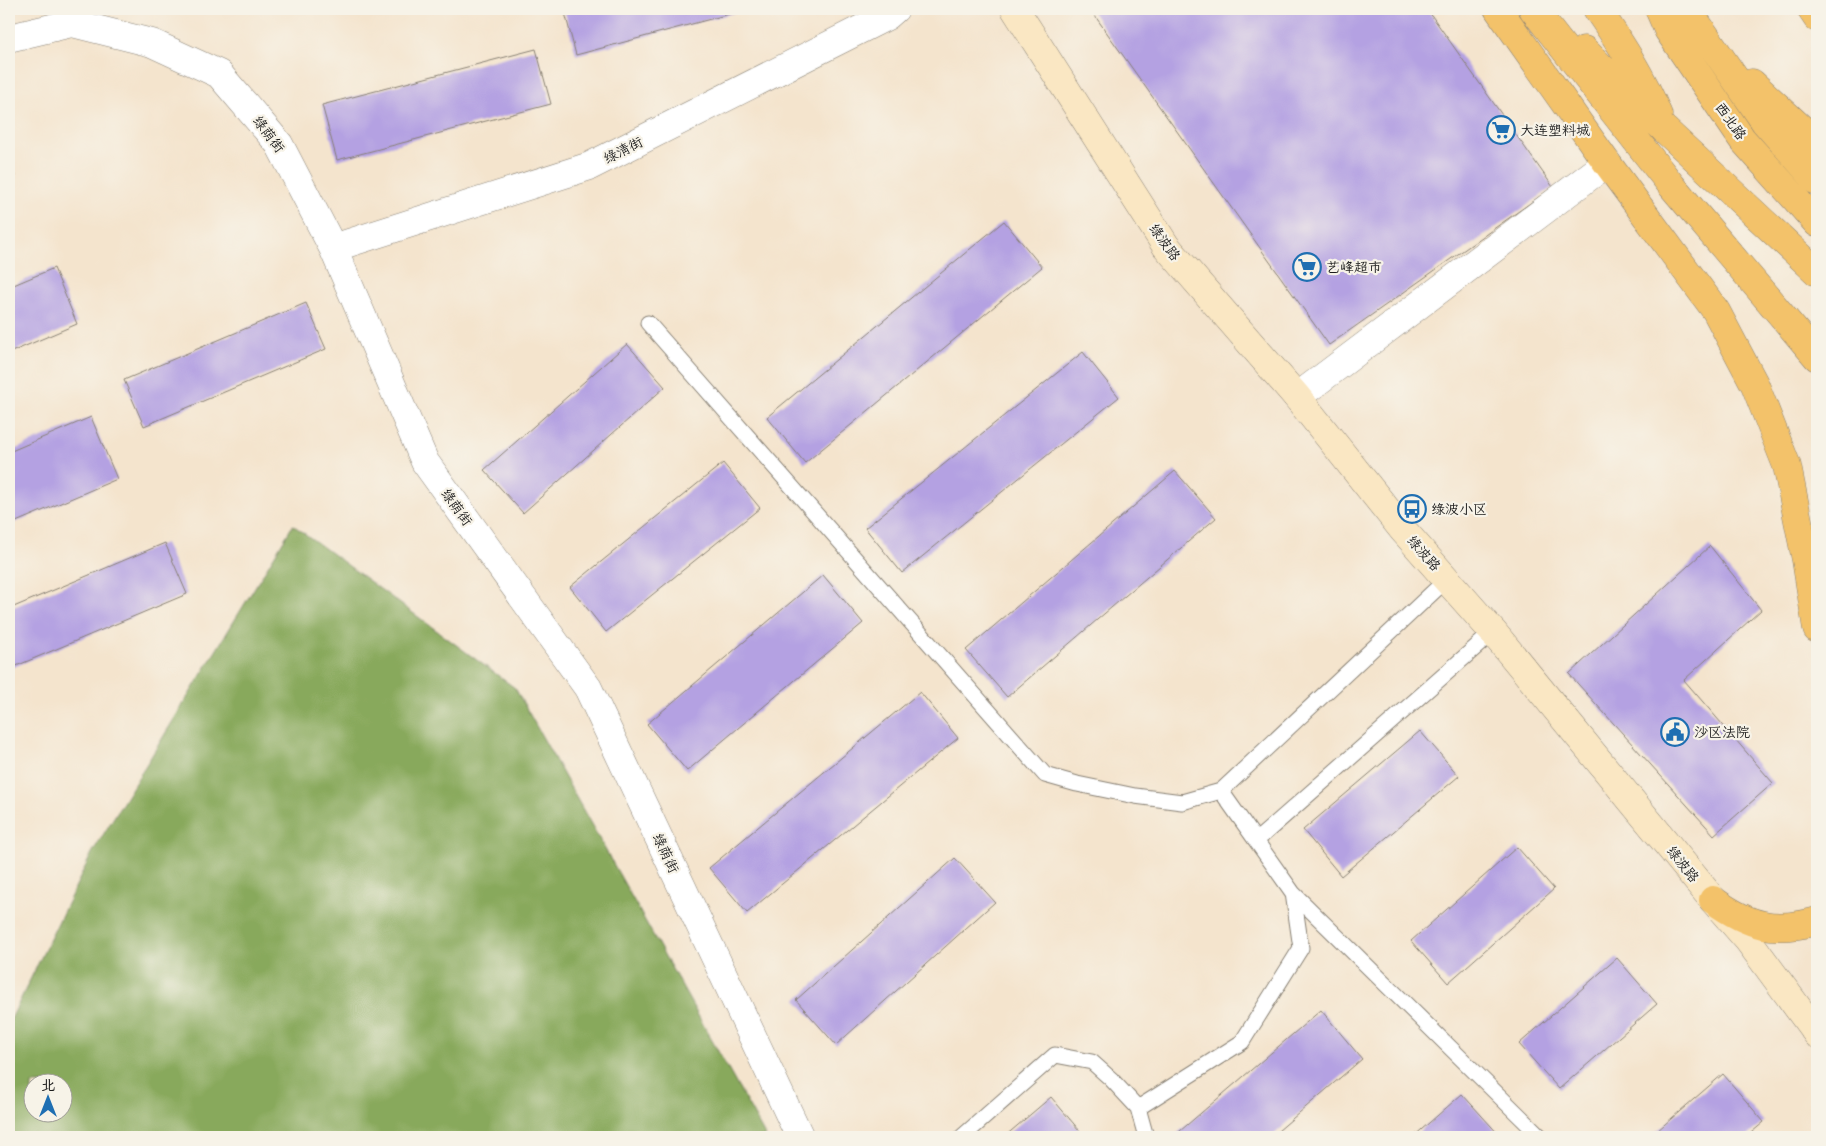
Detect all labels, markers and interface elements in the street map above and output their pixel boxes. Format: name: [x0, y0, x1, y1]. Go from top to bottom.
street label: 西北路: [1712, 98, 1751, 143]
street label: 绿荫街: [249, 111, 290, 156]
supermarket icon: 大连塑料城: [1486, 115, 1516, 145]
place label: 大连塑料城: [1520, 120, 1590, 139]
street label: 绿清街: [600, 132, 646, 168]
street label: 绿波路: [1145, 219, 1185, 264]
supermarket icon: 艺峰超市: [1292, 252, 1322, 282]
place label: 艺峰超市: [1326, 257, 1382, 276]
street label: 绿荫街: [437, 484, 477, 529]
bus stop icon: 绿波小区: [1397, 494, 1427, 524]
place label: 绿波小区: [1431, 499, 1487, 518]
street label: 绿波路: [1403, 531, 1445, 575]
public building icon: 沙区法院: [1660, 717, 1690, 747]
place label: 沙区法院: [1694, 722, 1750, 741]
street label: 绿荫街: [649, 830, 684, 876]
street label: 绿波路: [1663, 841, 1704, 886]
north arrow: [22, 1074, 72, 1124]
text: 北: [41, 1075, 55, 1094]

